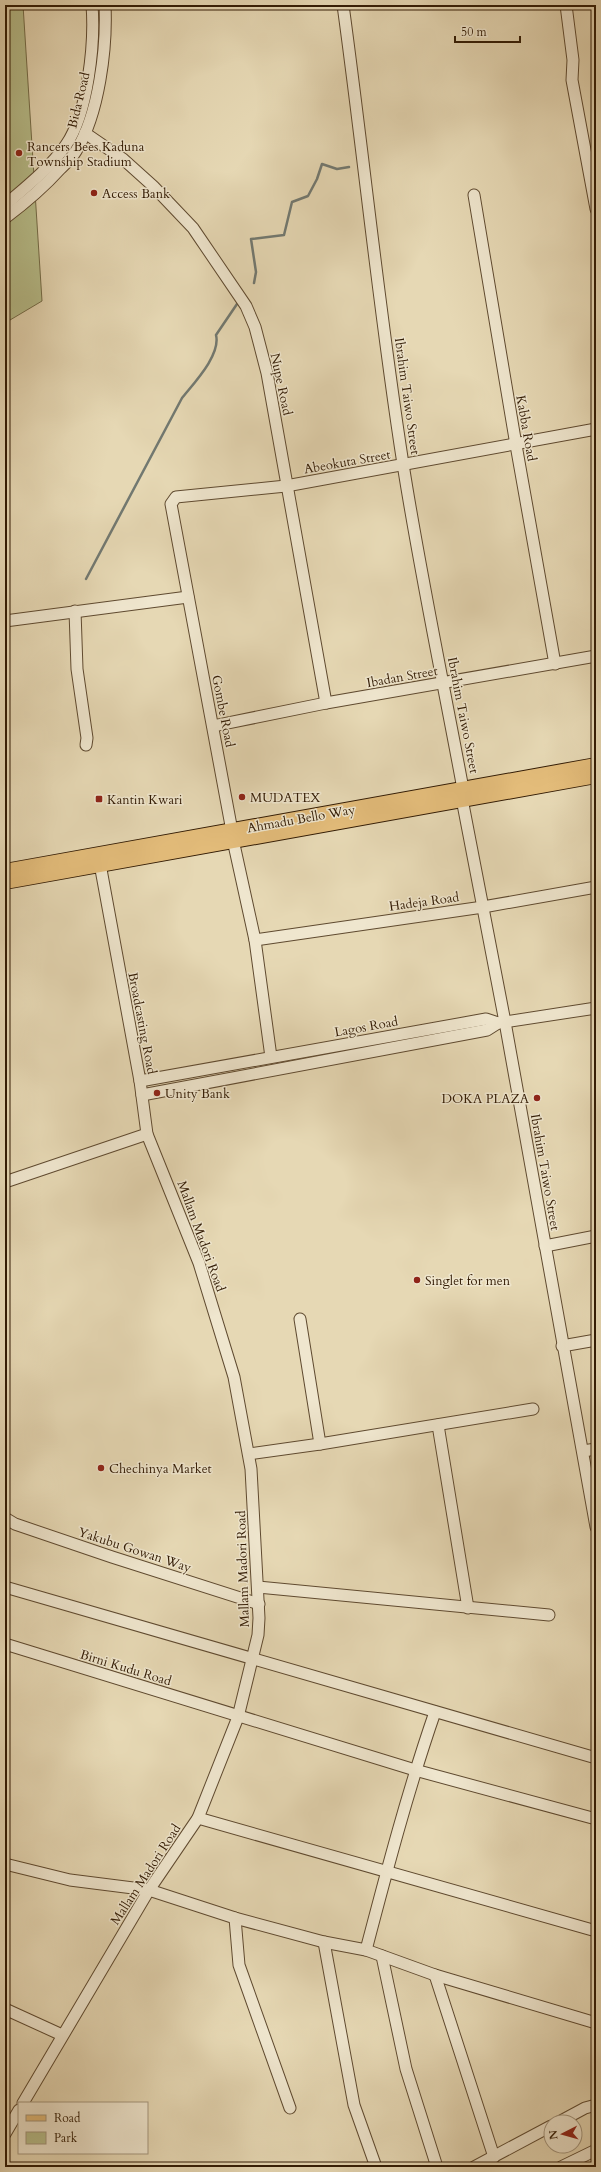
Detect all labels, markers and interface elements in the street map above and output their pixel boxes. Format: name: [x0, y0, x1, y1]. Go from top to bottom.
scale bar: [455, 18, 520, 44]
text: 50 m: [461, 24, 488, 40]
street label: Bida Road: [63, 70, 95, 130]
place label: Rancers Bees Kaduna Township Stadium: [27, 138, 145, 171]
marker: Rancers Bees Kaduna Township Stadium: [14, 148, 24, 158]
place label: Access Bank: [102, 185, 170, 203]
marker: Access Bank: [89, 188, 99, 198]
street label: Ibrahim Taiwo Street: [390, 336, 424, 456]
street label: Nupe Road: [266, 351, 296, 417]
street label: Kabba Road: [511, 394, 541, 463]
street label: Abeokuta Street: [302, 446, 392, 478]
street label: Ibrahim Taiwo Street: [443, 656, 483, 775]
street label: Ibadan Street: [365, 662, 439, 692]
street label: Gombe Road: [207, 674, 239, 749]
place label: MUDATEX: [250, 789, 321, 807]
place label: Kantin Kwari: [107, 791, 183, 809]
marker: MUDATEX: [237, 792, 247, 802]
marker: Kantin Kwari: [94, 794, 104, 804]
street label: Ahmadu Bello Way: [246, 801, 357, 837]
street label: Hadeja Road: [388, 888, 460, 916]
street label: Broadcasting Road: [123, 971, 161, 1076]
street label: Lagos Road: [333, 1013, 399, 1041]
place label: Unity Bank: [165, 1085, 230, 1103]
marker: Unity Bank: [152, 1088, 162, 1098]
place label: DOKA PLAZA: [441, 1090, 530, 1108]
marker: DOKA PLAZA: [532, 1093, 542, 1103]
street label: Ibrahim Taiwo Street: [526, 1112, 564, 1232]
street label: Mallam Madori Road: [173, 1178, 230, 1294]
place label: Singlet for men: [425, 1272, 511, 1290]
marker: Singlet for men: [412, 1275, 422, 1285]
place label: Chechinya Market: [109, 1460, 212, 1478]
marker: Chechinya Market: [96, 1463, 106, 1473]
street label: Mallam Madori Road: [232, 1510, 254, 1628]
street label: Yakubu Gowan Way: [76, 1523, 194, 1577]
street label: Birni Kudu Road: [78, 1646, 174, 1690]
street label: Mallam Madori Road: [106, 1821, 185, 1928]
legend: [18, 2102, 148, 2154]
text: Road: [54, 2110, 81, 2126]
north arrow: [543, 2114, 583, 2154]
text: N: [546, 2129, 562, 2141]
text: Park: [54, 2130, 78, 2146]

